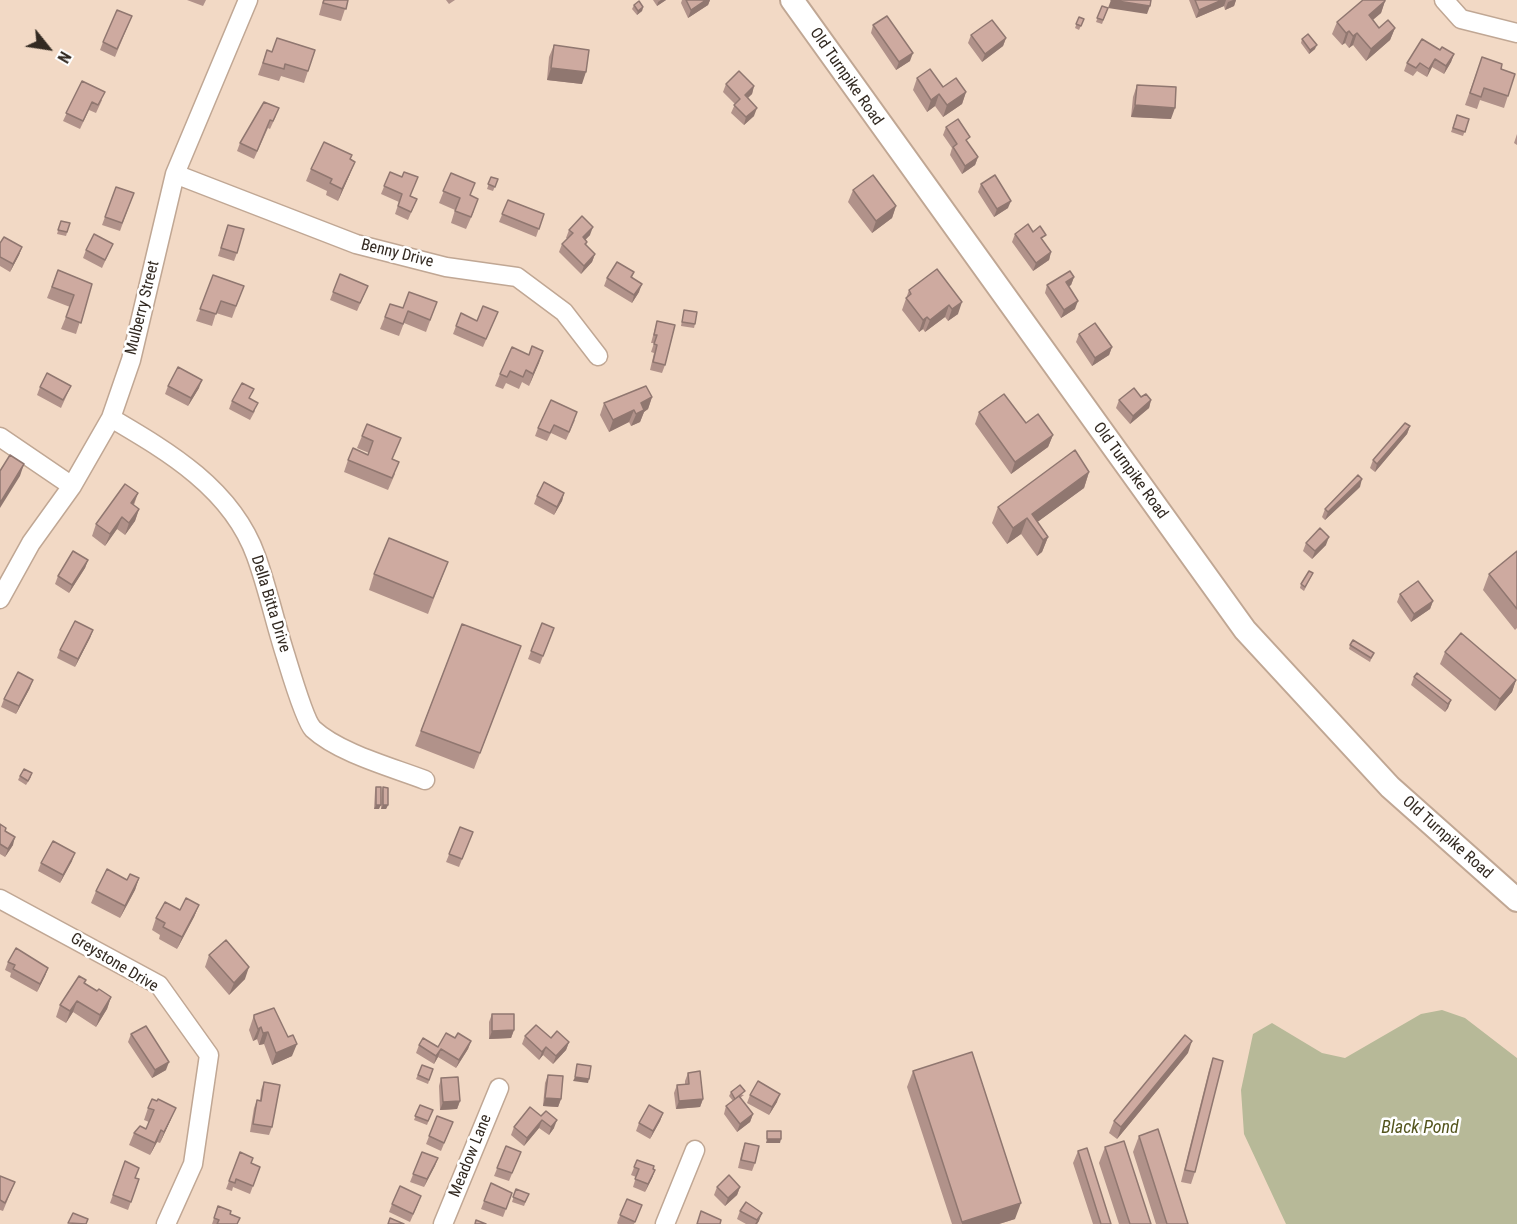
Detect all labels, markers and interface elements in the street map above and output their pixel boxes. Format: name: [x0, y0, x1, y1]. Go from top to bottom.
north arrow: [18, 18, 78, 78]
street label: Old Turnpike Road: [805, 24, 887, 130]
text: N: [53, 48, 75, 66]
street label: Benny Drive: [359, 236, 435, 272]
street label: Mulberry Street: [122, 259, 164, 357]
street label: Old Turnpike Road: [1089, 419, 1171, 523]
street label: Della Bitta Drive: [246, 553, 294, 655]
street label: Old Turnpike Road: [1398, 792, 1496, 884]
street label: Greystone Drive: [67, 929, 161, 997]
street label: Meadow Lane: [446, 1112, 496, 1200]
water label: Black Pond: [1381, 1117, 1459, 1139]

